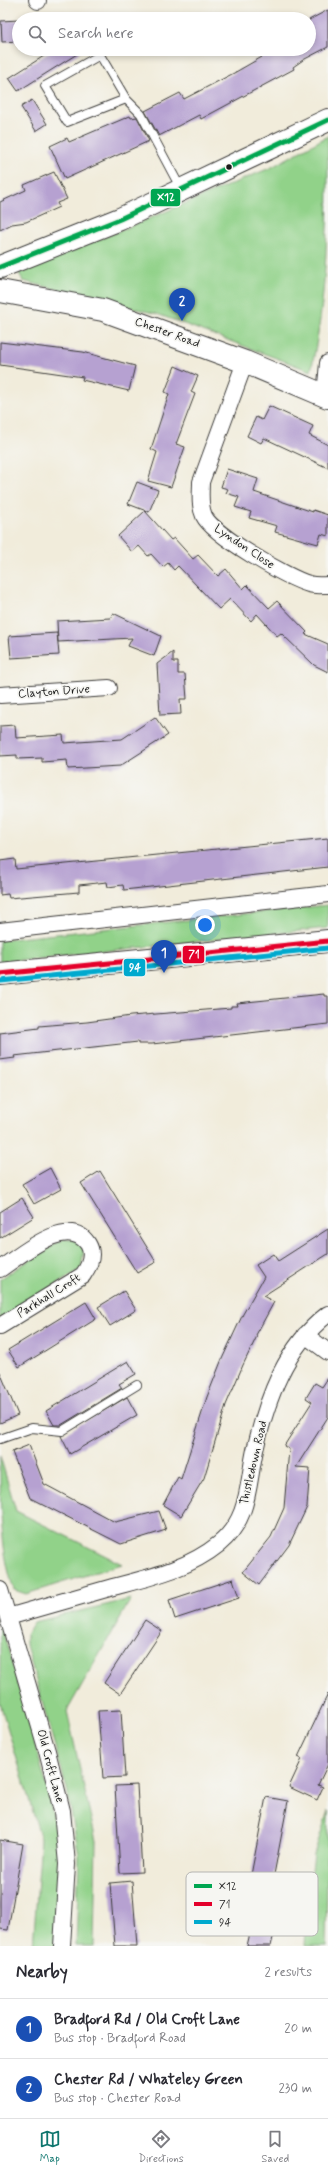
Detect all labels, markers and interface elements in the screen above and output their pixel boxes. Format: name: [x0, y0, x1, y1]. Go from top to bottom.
search box: [12, 12, 316, 56]
icon: search: [26, 23, 48, 45]
text: Search here: [58, 24, 134, 44]
unlabelled marker: [224, 162, 234, 172]
line badge: X12: [150, 188, 181, 207]
text: X12: [157, 191, 175, 205]
pin: 2: [169, 288, 195, 321]
street label: Chester Road: [132, 314, 202, 352]
street label: Lyndon Close: [211, 521, 277, 573]
street label: Clayton Drive: [18, 682, 90, 702]
your location: [195, 915, 215, 935]
pin: 1: [151, 940, 177, 973]
line badge: 71: [182, 945, 205, 964]
text: 71: [188, 948, 200, 962]
line badge: 94: [123, 958, 146, 977]
text: 94: [129, 961, 141, 975]
street label: Parkhall Croft: [14, 1270, 84, 1322]
street label: Thistledown Road: [237, 1419, 271, 1507]
street label: Old Croft Lane: [33, 1728, 67, 1804]
legend: [186, 1872, 318, 1936]
text: X12: [219, 1880, 237, 1894]
text: 71: [219, 1898, 230, 1912]
text: 94: [219, 1916, 231, 1930]
text: Nearby: [16, 1961, 68, 1983]
text: 2 results: [265, 1964, 312, 1981]
text: Bradford Rd / Old Croft Lane: [54, 2010, 240, 2030]
text: 1: [26, 2020, 32, 2037]
text: 20 m: [284, 2020, 312, 2037]
text: Bus stop · Bradford Road: [54, 2030, 186, 2047]
text: Chester Rd / Whateley Green: [54, 2070, 243, 2090]
text: 2: [26, 2080, 32, 2097]
text: 230 m: [278, 2080, 312, 2097]
text: Bus stop · Chester Road: [54, 2090, 181, 2107]
tab: Map: [39, 2128, 61, 2166]
tab: Directions: [138, 2128, 184, 2166]
tab: Saved: [261, 2128, 289, 2166]

